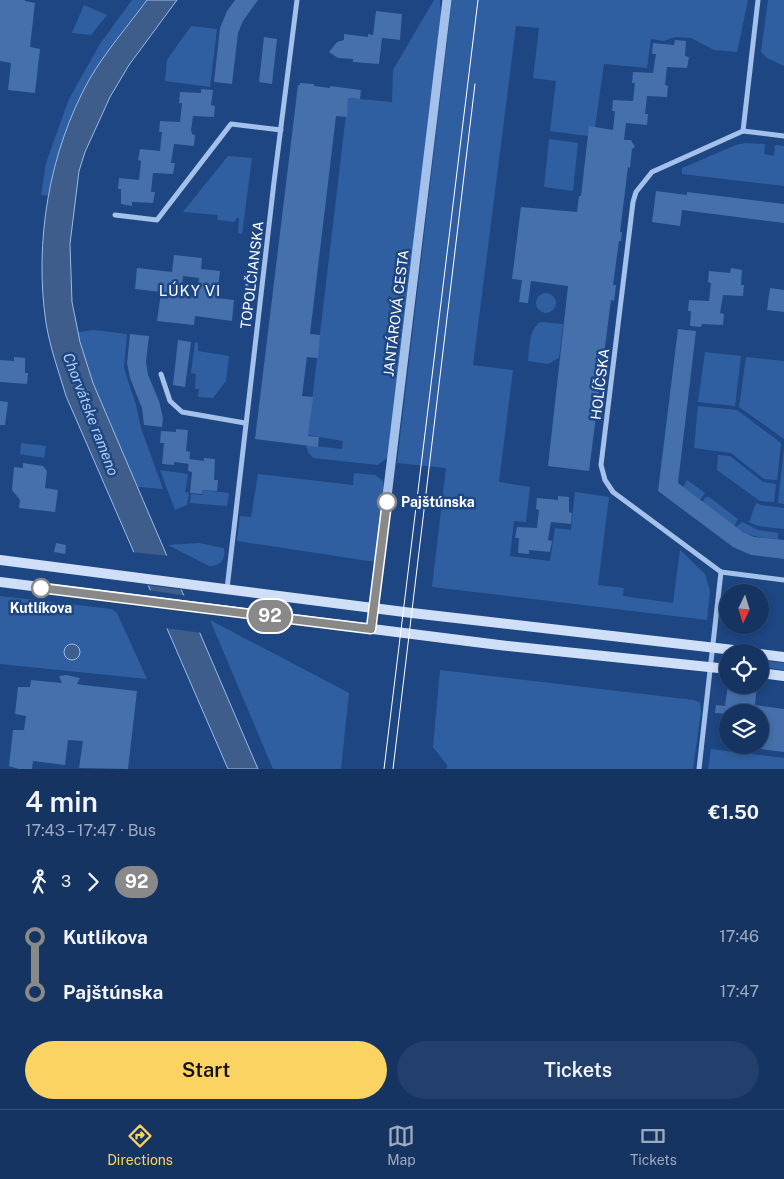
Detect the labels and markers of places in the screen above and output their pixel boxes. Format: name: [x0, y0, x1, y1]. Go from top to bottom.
marker: Pajštúnska: [377, 492, 397, 512]
place label: Pajštúnska: [401, 494, 475, 510]
marker: Kutlíkova: [31, 578, 51, 598]
place label: Kutlíkova: [10, 600, 72, 616]

